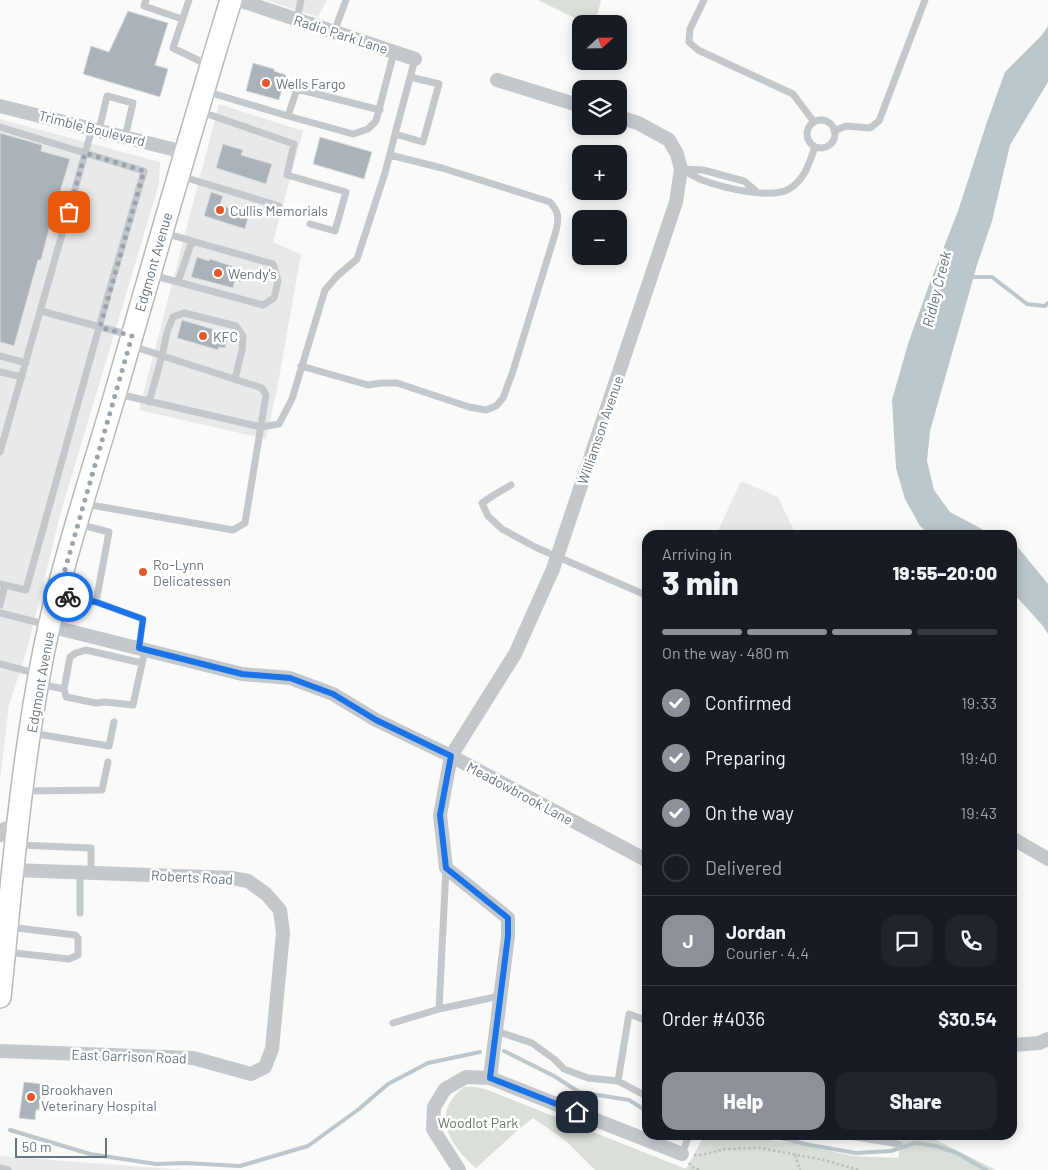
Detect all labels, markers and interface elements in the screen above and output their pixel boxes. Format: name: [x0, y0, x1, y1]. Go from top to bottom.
street label: Radio Park Lane: [292, 11, 390, 57]
north arrow: [572, 15, 628, 70]
map controls: [572, 15, 627, 265]
place label: Wells Fargo: [276, 75, 346, 92]
marker: Wells Fargo: [260, 77, 272, 89]
button: layers: [572, 80, 627, 135]
street label: Trimble Boulevard: [37, 107, 147, 149]
button: +: [572, 145, 627, 200]
pin: [48, 191, 90, 233]
icon: bag: [55, 198, 83, 226]
place label: Cullis Memorials: [230, 202, 328, 219]
marker: Cullis Memorials: [214, 204, 226, 216]
street label: Edgmont Avenue: [131, 210, 175, 314]
button: −: [572, 210, 627, 265]
water label: Ridley Creek: [918, 248, 954, 329]
place label: Wendy's: [228, 265, 277, 282]
marker: Wendy's: [212, 267, 224, 279]
place label: KFC: [213, 328, 238, 345]
marker: KFC: [197, 330, 209, 342]
street label: Williamson Avenue: [573, 373, 627, 487]
text: Arriving in: [662, 544, 732, 563]
place label: Ro-Lynn Delicatessen: [153, 556, 231, 589]
text: 19:55–20:00: [893, 561, 997, 584]
text: 3 min: [662, 563, 739, 601]
marker: Ro-Lynn Delicatessen: [137, 566, 149, 578]
courier: [43, 572, 93, 622]
icon: bike: [54, 583, 82, 611]
street label: Edgmont Avenue: [23, 630, 57, 734]
text: On the way · 480 m: [662, 643, 789, 662]
icon: check: [662, 689, 690, 717]
text: Confirmed: [705, 691, 792, 714]
text: 19:33: [961, 693, 997, 712]
icon: check: [662, 744, 690, 772]
text: Preparing: [705, 746, 786, 769]
text: 19:40: [960, 748, 997, 767]
street label: Meadowbrook Lane: [464, 758, 576, 828]
icon: check: [662, 799, 690, 827]
text: On the way: [705, 801, 794, 824]
text: 19:43: [961, 803, 997, 822]
text: Delivered: [705, 856, 782, 879]
street label: Roberts Road: [151, 866, 233, 888]
button: chat: [881, 915, 933, 967]
button: phone: [945, 915, 997, 967]
text: Jordan: [726, 920, 786, 943]
text: J: [682, 929, 694, 952]
text: Courier · 4.4: [726, 943, 809, 962]
text: Order #4036: [662, 1007, 765, 1030]
text: $30.54: [938, 1007, 997, 1030]
street label: East Garrison Road: [71, 1045, 187, 1067]
button: Help: [662, 1072, 825, 1130]
button: Share: [835, 1072, 997, 1130]
place label: Brookhaven Veterinary Hospital: [41, 1081, 157, 1114]
marker: Brookhaven Veterinary Hospital: [25, 1091, 37, 1103]
pin: [556, 1091, 598, 1133]
icon: home: [563, 1098, 591, 1126]
park label: Woodlot Park: [438, 1114, 518, 1131]
scale bar: [15, 1135, 108, 1158]
text: 50 m: [22, 1138, 51, 1155]

